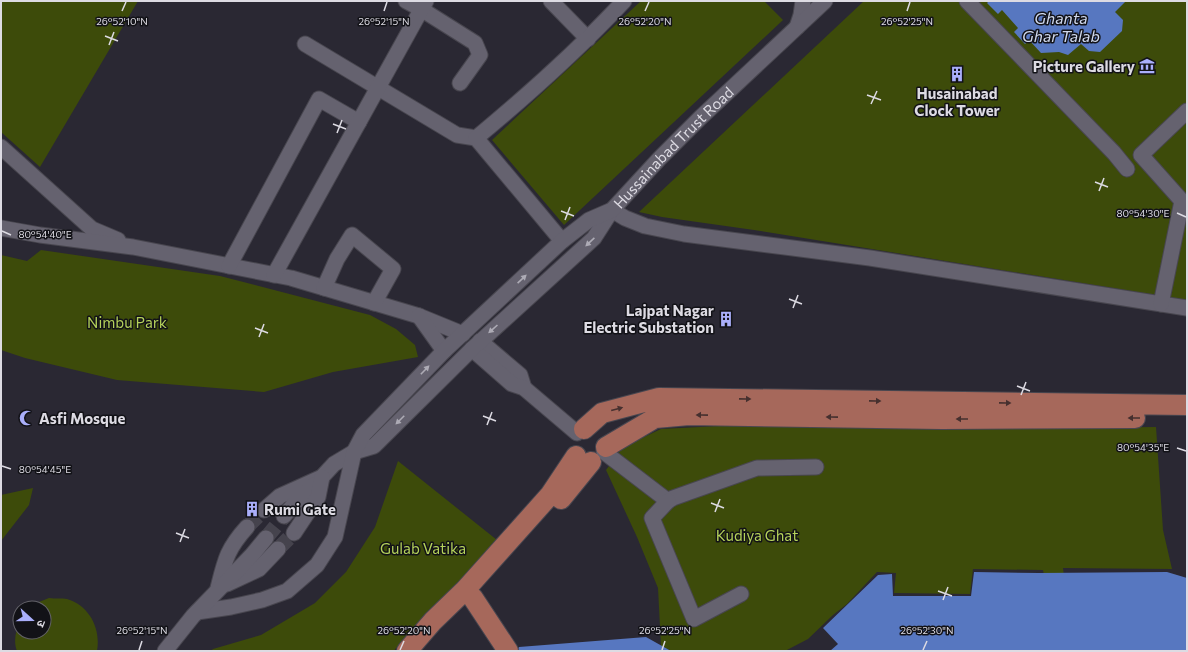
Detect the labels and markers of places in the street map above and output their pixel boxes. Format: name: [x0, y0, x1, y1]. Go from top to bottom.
place label: Picture Gallery: [1033, 57, 1136, 75]
museum icon: Picture Gallery: [1138, 57, 1156, 75]
building icon: Husainabad Clock Tower: [948, 65, 966, 83]
place label: Husainabad Clock Tower: [914, 84, 1000, 119]
place label: Lajpat Nagar Electric Substation: [583, 301, 714, 336]
building icon: Lajpat Nagar Electric Substation: [717, 310, 735, 328]
mosque icon: Asfi Mosque: [18, 409, 36, 427]
place label: Asfi Mosque: [39, 409, 125, 427]
building icon: Rumi Gate: [243, 500, 261, 518]
place label: Rumi Gate: [264, 500, 336, 518]

